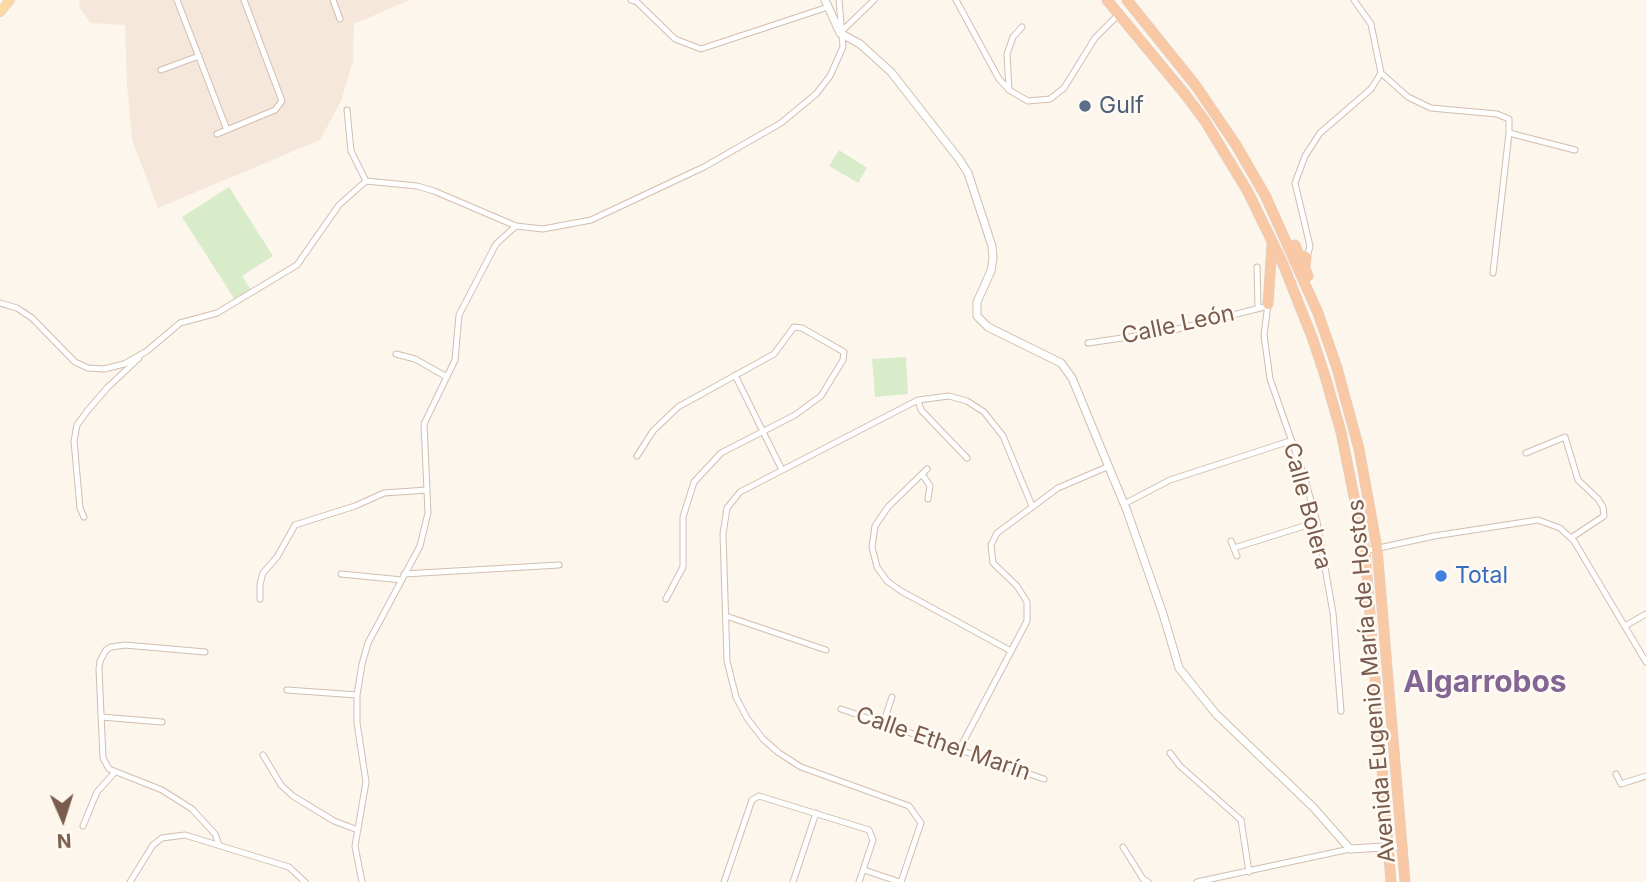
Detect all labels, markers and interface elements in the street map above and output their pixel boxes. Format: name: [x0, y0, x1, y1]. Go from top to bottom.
place label: Gulf: [1099, 92, 1144, 120]
marker: Gulf: [1077, 98, 1093, 114]
street label: Calle León: [1119, 300, 1237, 350]
street label: Calle Bolera: [1277, 440, 1337, 572]
street label: Avenida Eugenio María de Hostos: [1342, 498, 1402, 864]
place label: Total: [1455, 562, 1508, 590]
marker: Total: [1433, 568, 1449, 584]
district label: Algarrobos: [1403, 665, 1567, 701]
street label: Calle Ethel Marín: [852, 701, 1034, 787]
north arrow: [28, 784, 98, 854]
text: N: [56, 829, 72, 852]

